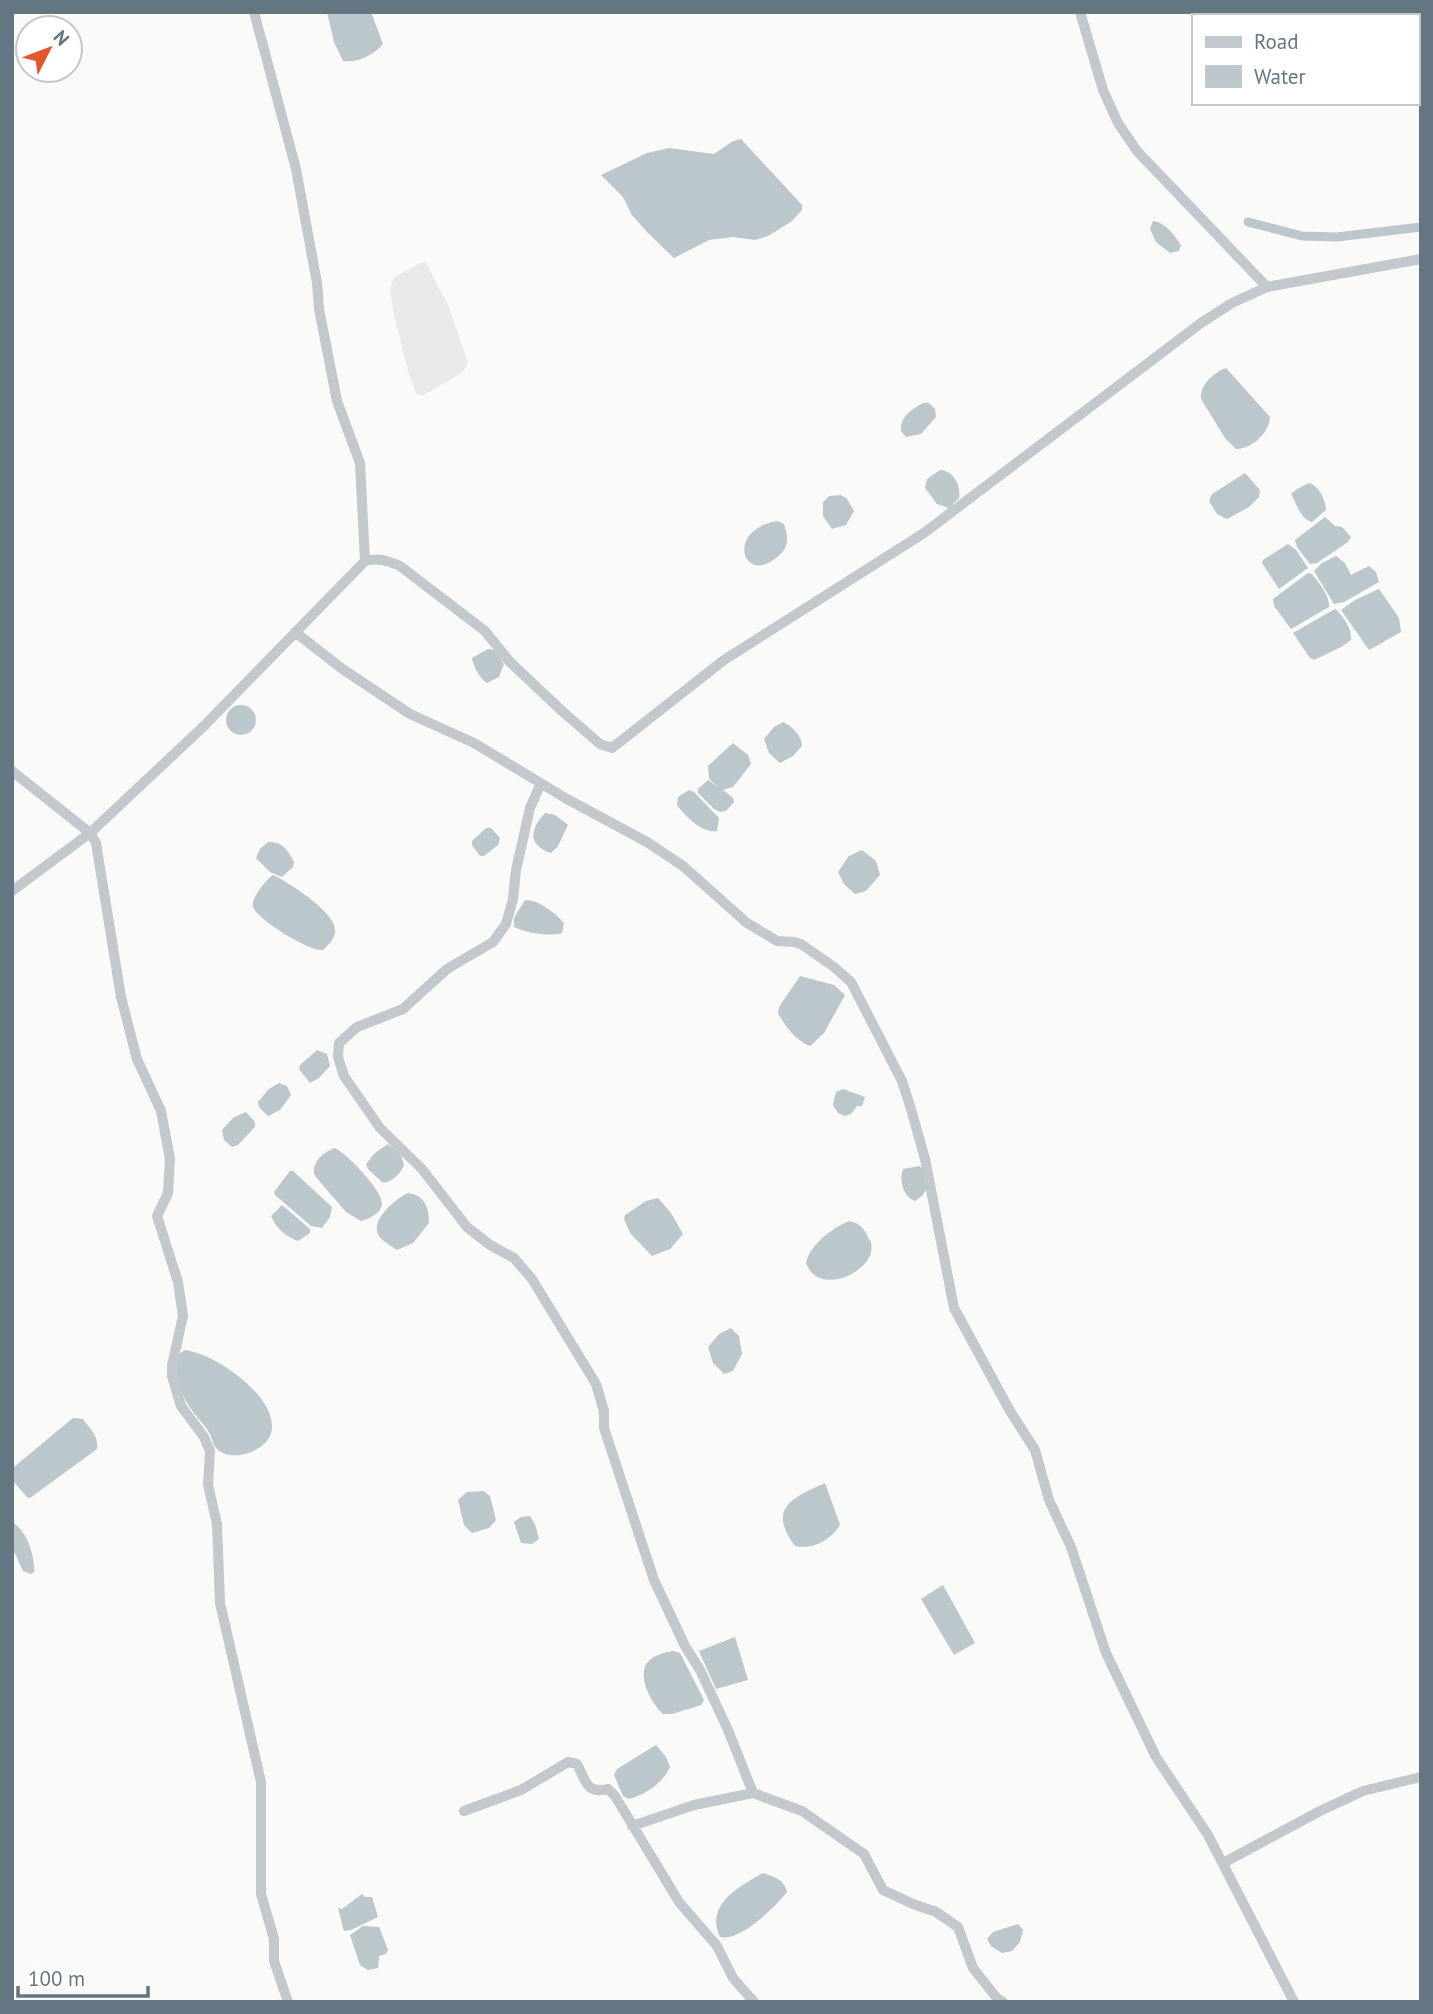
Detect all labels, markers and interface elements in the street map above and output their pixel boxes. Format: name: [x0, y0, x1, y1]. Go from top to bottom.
north arrow: [14, 14, 84, 84]
legend: [1192, 14, 1419, 105]
text: N: [49, 25, 75, 50]
text: Road: [1254, 28, 1298, 55]
text: Water: [1254, 63, 1306, 90]
scale bar: [18, 1954, 147, 1998]
text: 100 m: [28, 1965, 85, 1992]

